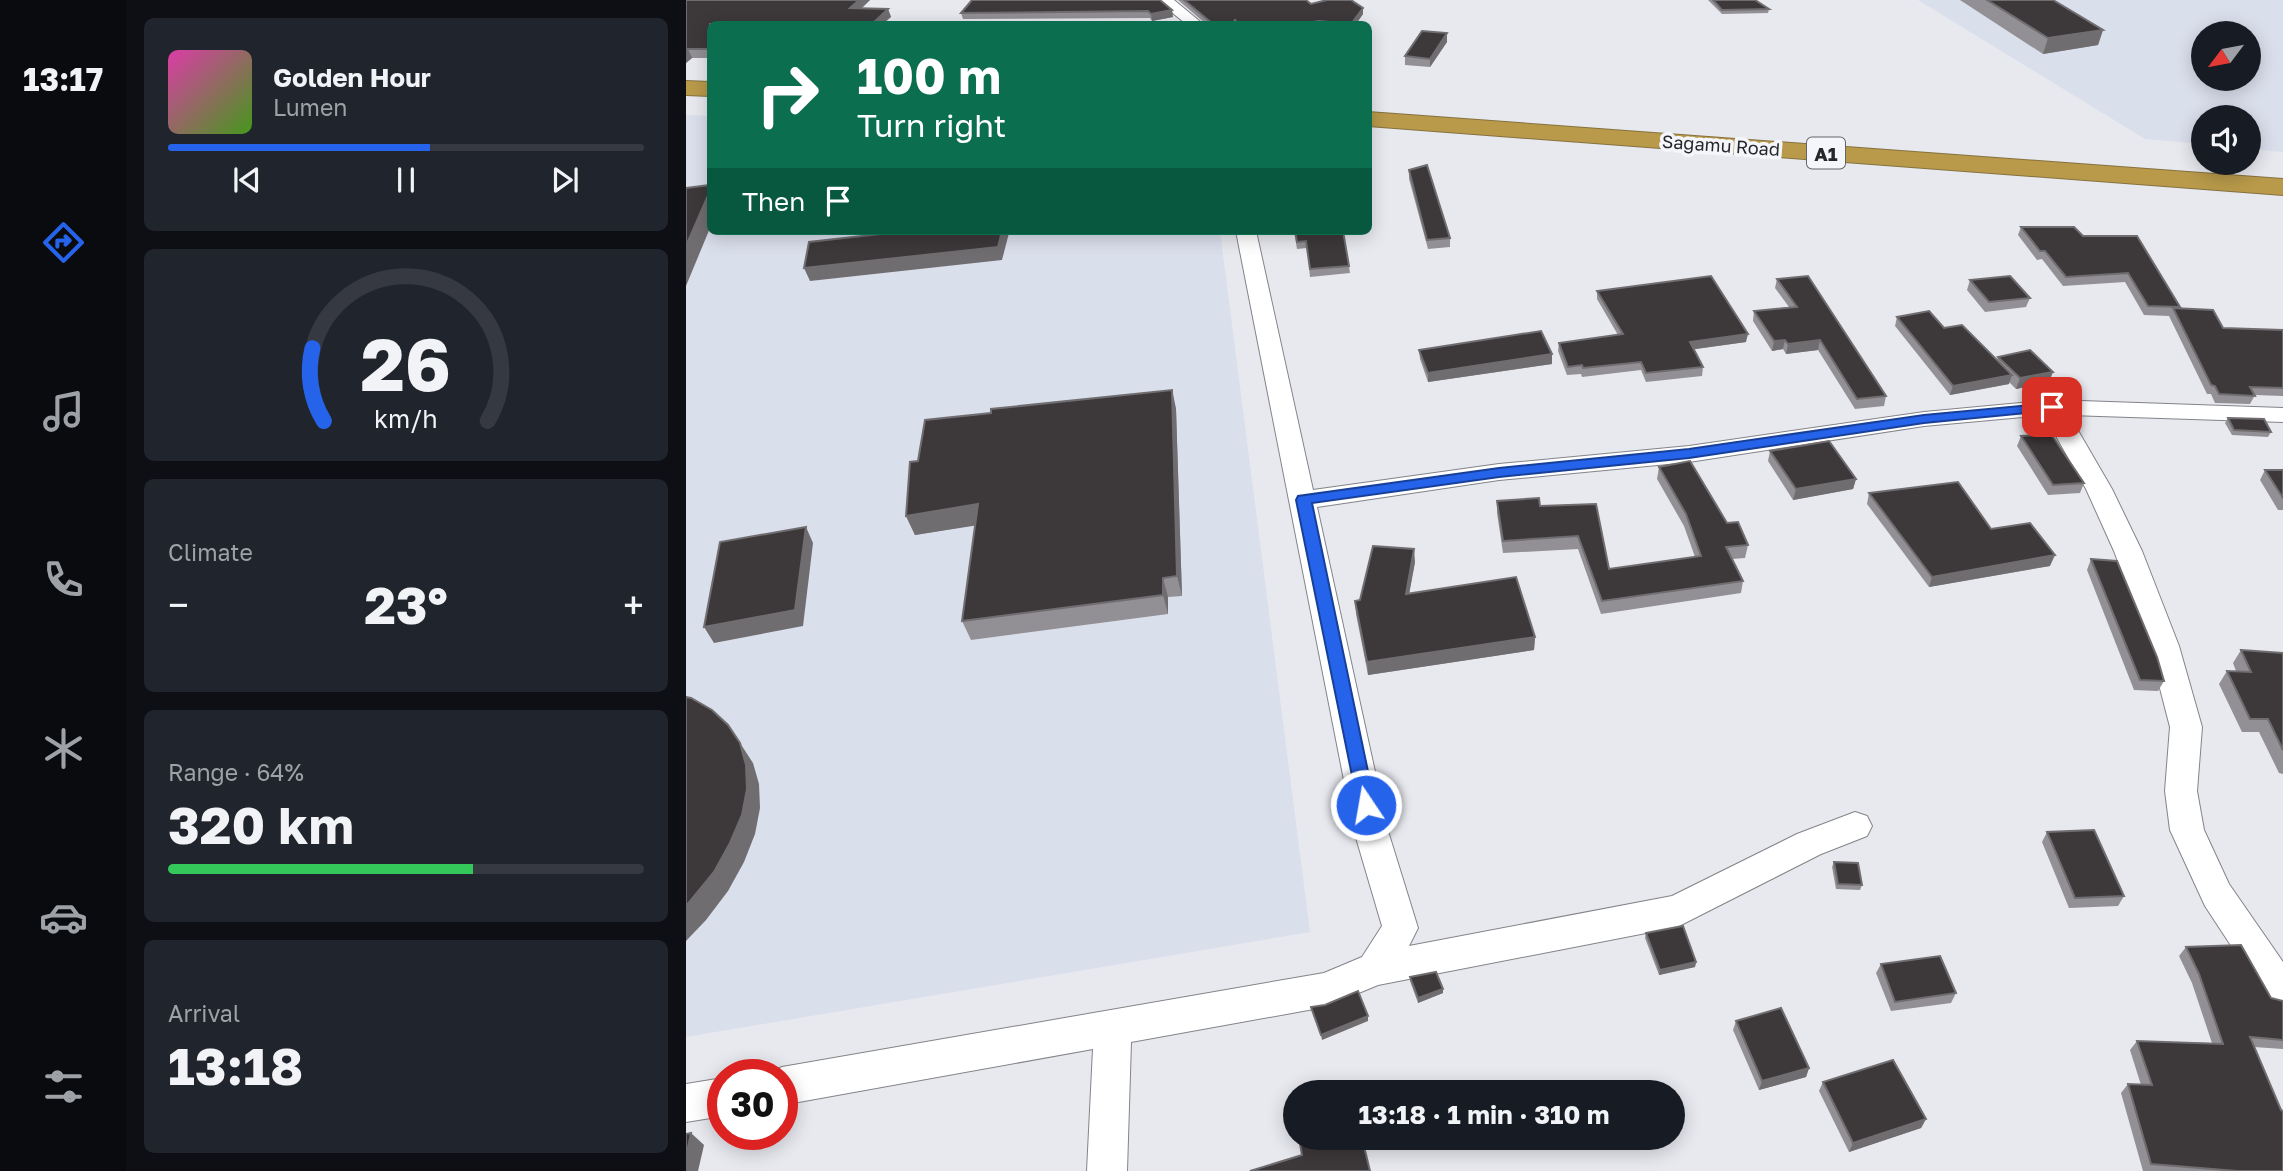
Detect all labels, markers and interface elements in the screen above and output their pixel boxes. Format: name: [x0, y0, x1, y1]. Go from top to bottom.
north arrow: [2191, 21, 2261, 91]
map controls: [2191, 21, 2261, 175]
text: 100 m: [857, 46, 1001, 105]
icon: right: [742, 49, 833, 140]
text: 13:17: [23, 60, 103, 98]
text: Golden Hour: [273, 62, 431, 93]
text: Lumen: [273, 93, 347, 121]
button: sound: [2191, 105, 2261, 175]
text: Turn right: [857, 106, 1006, 144]
street label: Sagamu Road: [1661, 130, 1781, 160]
road number: A1: [1807, 138, 1845, 168]
icon: previous: [228, 161, 266, 199]
icon: pause: [387, 161, 425, 199]
icon: next: [546, 161, 584, 199]
icon: arrive: [819, 182, 857, 220]
text: Then: [742, 186, 805, 217]
icon: directions: [39, 218, 88, 267]
text: 26: [361, 320, 451, 407]
pin: [2022, 377, 2082, 437]
icon: music: [39, 387, 88, 436]
icon: arrive: [2033, 388, 2071, 426]
text: km/h: [374, 403, 438, 434]
text: Climate: [168, 538, 253, 566]
icon: phone: [39, 555, 88, 604]
text: 23°: [364, 573, 448, 635]
text: −: [168, 582, 189, 627]
text: +: [623, 582, 644, 627]
icon: climate: [39, 724, 88, 773]
text: Range · 64%: [168, 758, 304, 786]
position arrow: [1329, 768, 1403, 842]
text: 320 km: [168, 793, 354, 855]
icon: car: [39, 893, 88, 942]
text: Arrival: [168, 999, 240, 1027]
text: 13:18: [168, 1034, 303, 1096]
speed limit sign: 30: [707, 1059, 798, 1150]
icon: filters: [39, 1062, 88, 1111]
text: 13:18 · 1 min · 310 m: [1358, 1099, 1610, 1130]

